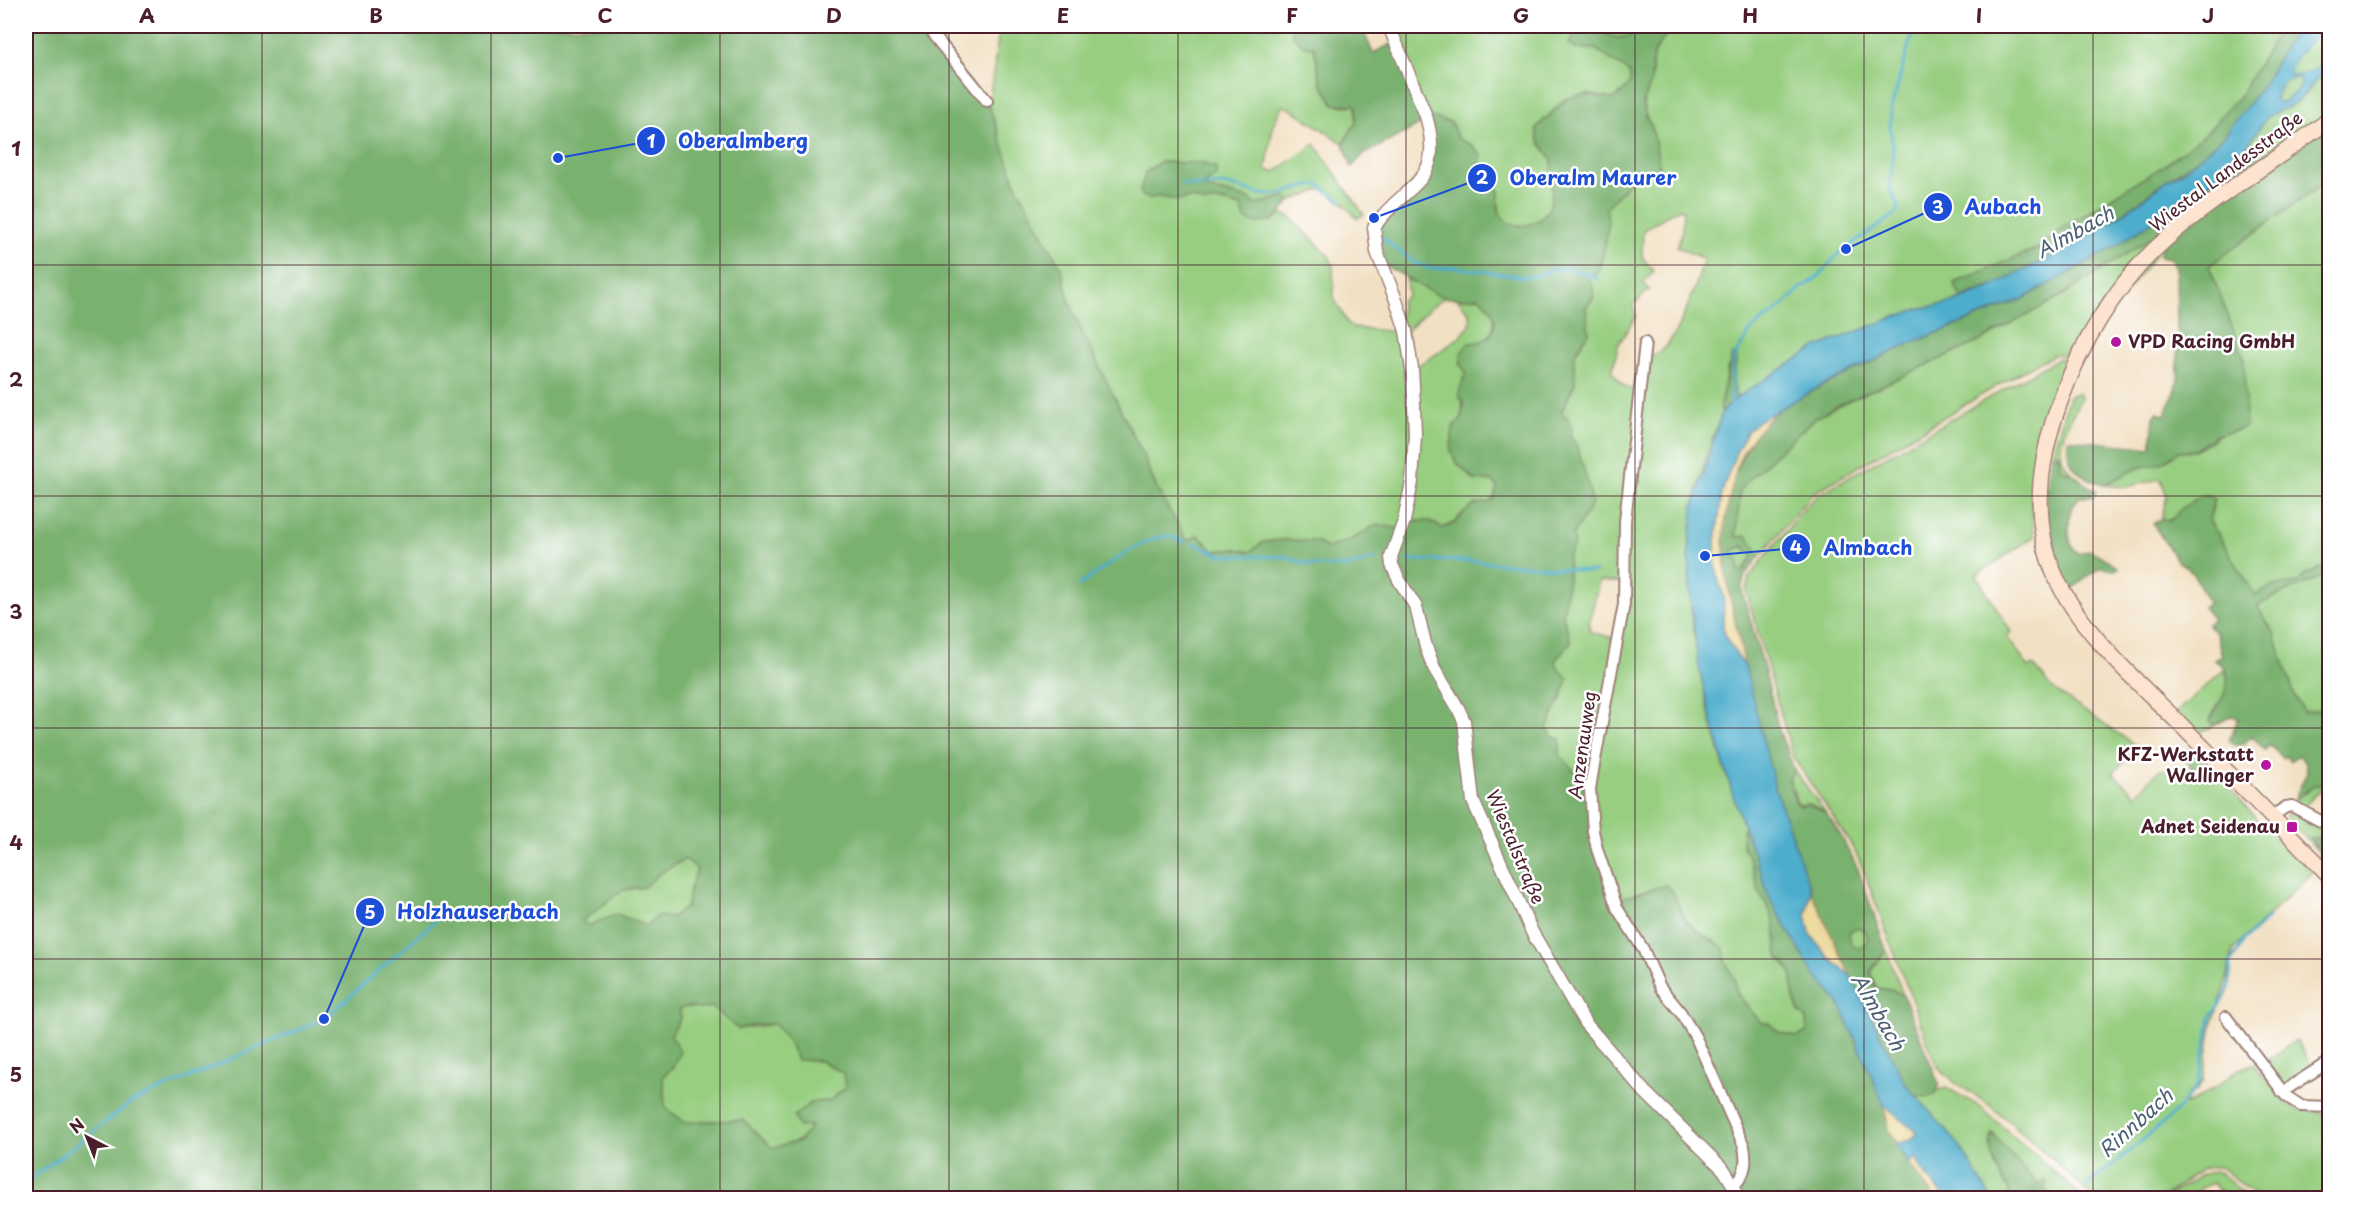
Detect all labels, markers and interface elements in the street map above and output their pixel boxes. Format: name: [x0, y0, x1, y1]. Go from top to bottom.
text: A: [139, 0, 155, 30]
text: B: [369, 0, 383, 30]
text: C: [597, 0, 613, 30]
text: D: [826, 0, 842, 30]
text: E: [1057, 0, 1069, 30]
text: F: [1286, 0, 1298, 30]
text: G: [1513, 0, 1529, 30]
text: H: [1742, 0, 1758, 30]
text: I: [1976, 0, 1982, 30]
text: J: [2202, 0, 2214, 30]
street label: Wiestal Landesstraße: [2143, 104, 2308, 238]
callout: Oberalmberg: [636, 122, 820, 160]
text: Oberalmberg: [678, 125, 808, 155]
text: 1: [647, 127, 656, 154]
text: 1: [11, 133, 21, 163]
callout: Oberalm Maurer: [1467, 159, 1689, 197]
text: Oberalm Maurer: [1510, 162, 1677, 192]
text: 2: [1476, 163, 1489, 190]
callout: Aubach: [1923, 188, 2054, 226]
text: Aubach: [1963, 191, 2042, 221]
text: 3: [1932, 193, 1944, 220]
water label: Almbach: [2030, 197, 2119, 265]
place label: VPD Racing GmbH: [2128, 327, 2295, 354]
marker: VPD Racing GmbH: [2109, 335, 2123, 349]
text: 2: [9, 364, 23, 394]
callout: Almbach: [1781, 529, 1924, 567]
text: Almbach: [1823, 532, 1913, 562]
text: 4: [1790, 533, 1802, 560]
text: 3: [9, 596, 23, 626]
street label: Anzenauweg: [1561, 689, 1602, 801]
place label: KFZ-Werkstatt Wallinger: [2117, 740, 2255, 788]
marker: KFZ-Werkstatt Wallinger: [2259, 758, 2273, 772]
street label: Wiestalstraße: [1480, 785, 1553, 908]
place label: Adnet Seidenau: [2140, 812, 2280, 839]
marker: Adnet Seidenau: [2285, 820, 2299, 834]
text: 4: [9, 827, 23, 857]
callout: Holzhauserbach: [355, 893, 571, 931]
text: Holzhauserbach: [397, 896, 559, 926]
text: 5: [364, 898, 376, 925]
water label: Almbach: [1845, 967, 1913, 1056]
text: 5: [10, 1059, 22, 1089]
water label: Rinnbach: [2092, 1081, 2179, 1164]
north arrow: [57, 1107, 117, 1167]
text: N: [64, 1112, 89, 1138]

